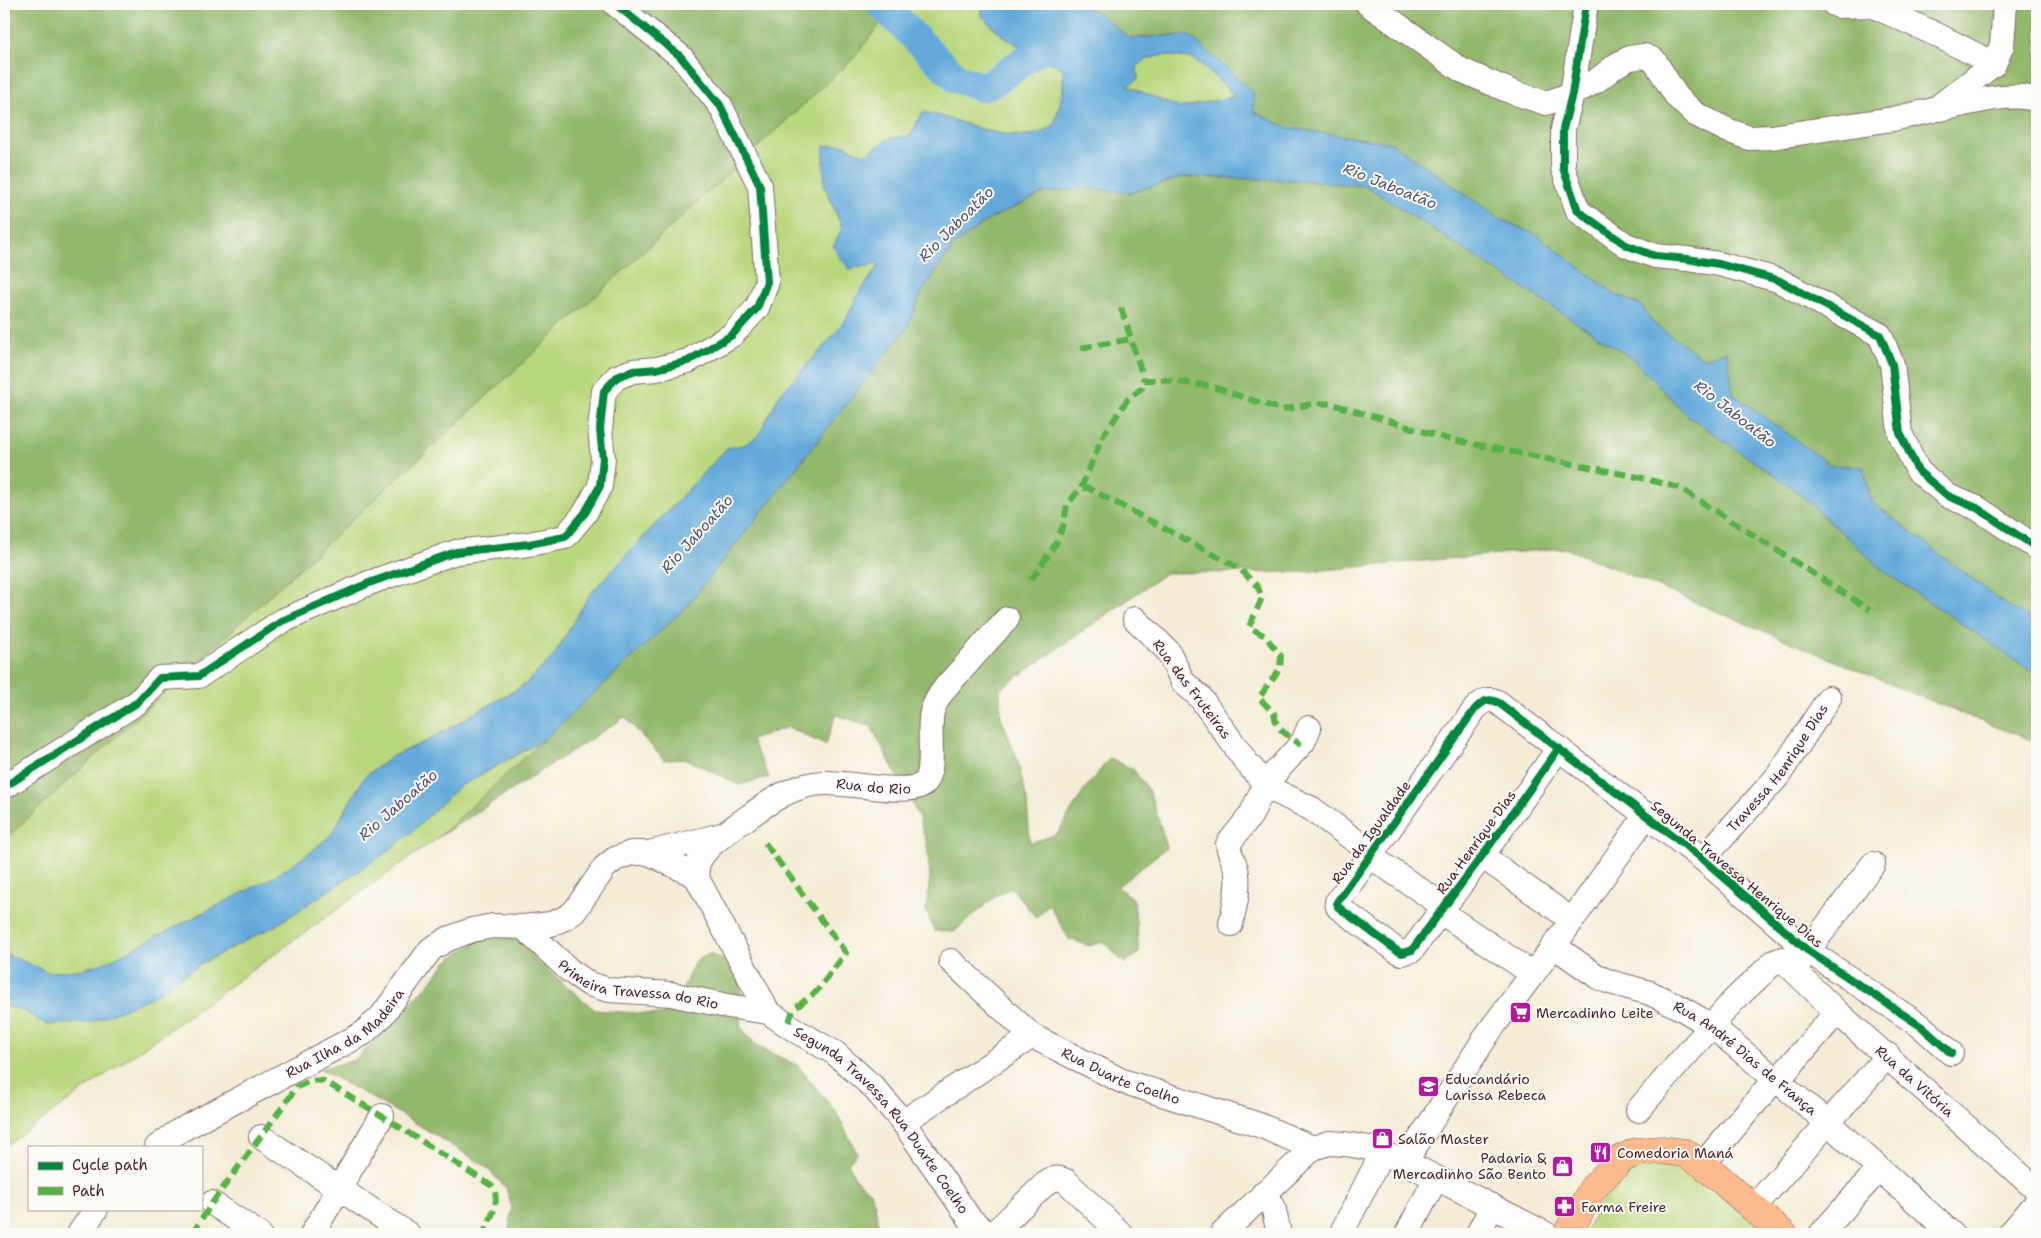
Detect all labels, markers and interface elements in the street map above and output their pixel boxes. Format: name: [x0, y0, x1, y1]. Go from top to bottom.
water label: Rio Jaboatão: [1340, 158, 1440, 214]
water label: Rio Jaboatão: [914, 182, 998, 266]
water label: Rio Jaboatão: [1690, 376, 1780, 452]
water label: Rio Jaboatão: [656, 490, 738, 578]
street label: Rua das Fruteiras: [1149, 636, 1235, 742]
street label: Travessa Henrique Dias: [1723, 700, 1832, 836]
water label: Rio Jaboatão: [354, 765, 442, 845]
street label: Rua do Rio: [835, 774, 912, 798]
street label: Rua da Igualdade: [1327, 777, 1415, 887]
street label: Rua Henrique Dias: [1432, 786, 1520, 898]
street label: Segunda Travessa Henrique Dias: [1647, 797, 1827, 951]
street label: Primeira Travessa do Rio: [554, 955, 720, 1013]
street label: Rua Ilha da Madeira: [282, 985, 408, 1082]
street label: Rua André Dias de França: [1670, 997, 1821, 1119]
supermarket icon: Mercadinho Leite: [1508, 1001, 1532, 1025]
place label: Mercadinho Leite: [1536, 1004, 1654, 1022]
street label: Segunda Travessa Rua Duarte Coelho: [790, 1022, 973, 1217]
street label: Rua da Vitória: [1872, 1041, 1958, 1121]
street label: Rua Duarte Coelho: [1059, 1043, 1182, 1108]
place label: Educandário Larissa Rebeca: [1445, 1070, 1547, 1104]
school or university icon: Educandário Larissa Rebeca: [1417, 1075, 1441, 1099]
shop icon: Salão Master: [1370, 1127, 1394, 1151]
place label: Salão Master: [1398, 1130, 1489, 1148]
restaurant icon: Comedoria Maná: [1589, 1141, 1613, 1165]
place label: Comedoria Maná: [1617, 1144, 1734, 1162]
legend: [28, 1146, 202, 1210]
place label: Padaria & Mercadinho São Bento: [1393, 1149, 1546, 1183]
shop icon: Padaria & Mercadinho São Bento: [1550, 1154, 1574, 1178]
text: Cycle path: [72, 1155, 148, 1175]
text: Path: [72, 1181, 105, 1201]
pharmacy icon: Farma Freire: [1553, 1195, 1577, 1219]
place label: Farma Freire: [1581, 1198, 1667, 1216]

